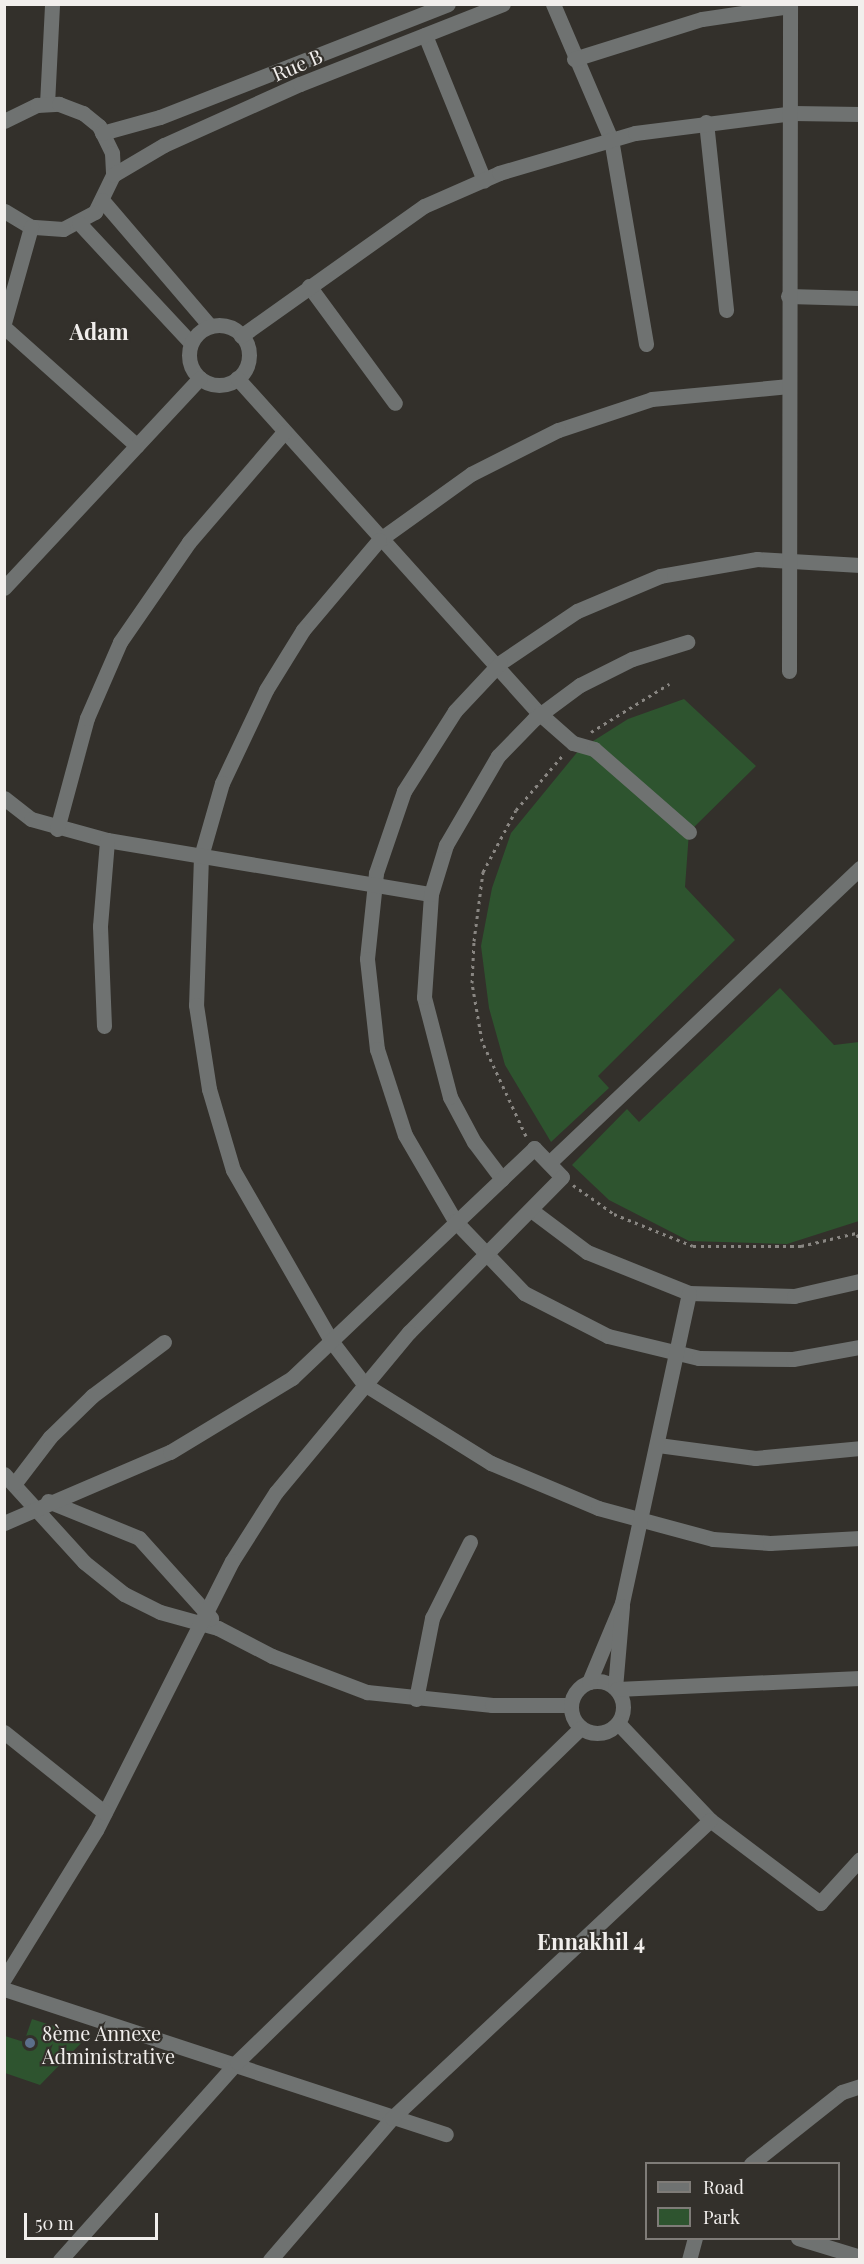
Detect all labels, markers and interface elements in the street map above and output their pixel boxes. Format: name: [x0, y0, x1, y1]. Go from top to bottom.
street label: Rue B: [268, 43, 326, 85]
district label: Adam: [69, 319, 129, 345]
district label: Ennakhil 4: [537, 1929, 645, 1955]
place label: 8ème Annexe Administrative: [42, 2020, 175, 2067]
marker: 8ème Annexe Administrative: [23, 2036, 37, 2050]
legend: [645, 2162, 840, 2240]
text: Road: [703, 2175, 744, 2199]
scale bar: [27, 2201, 160, 2239]
text: Park: [703, 2205, 740, 2229]
text: 50 m: [35, 2211, 74, 2235]

